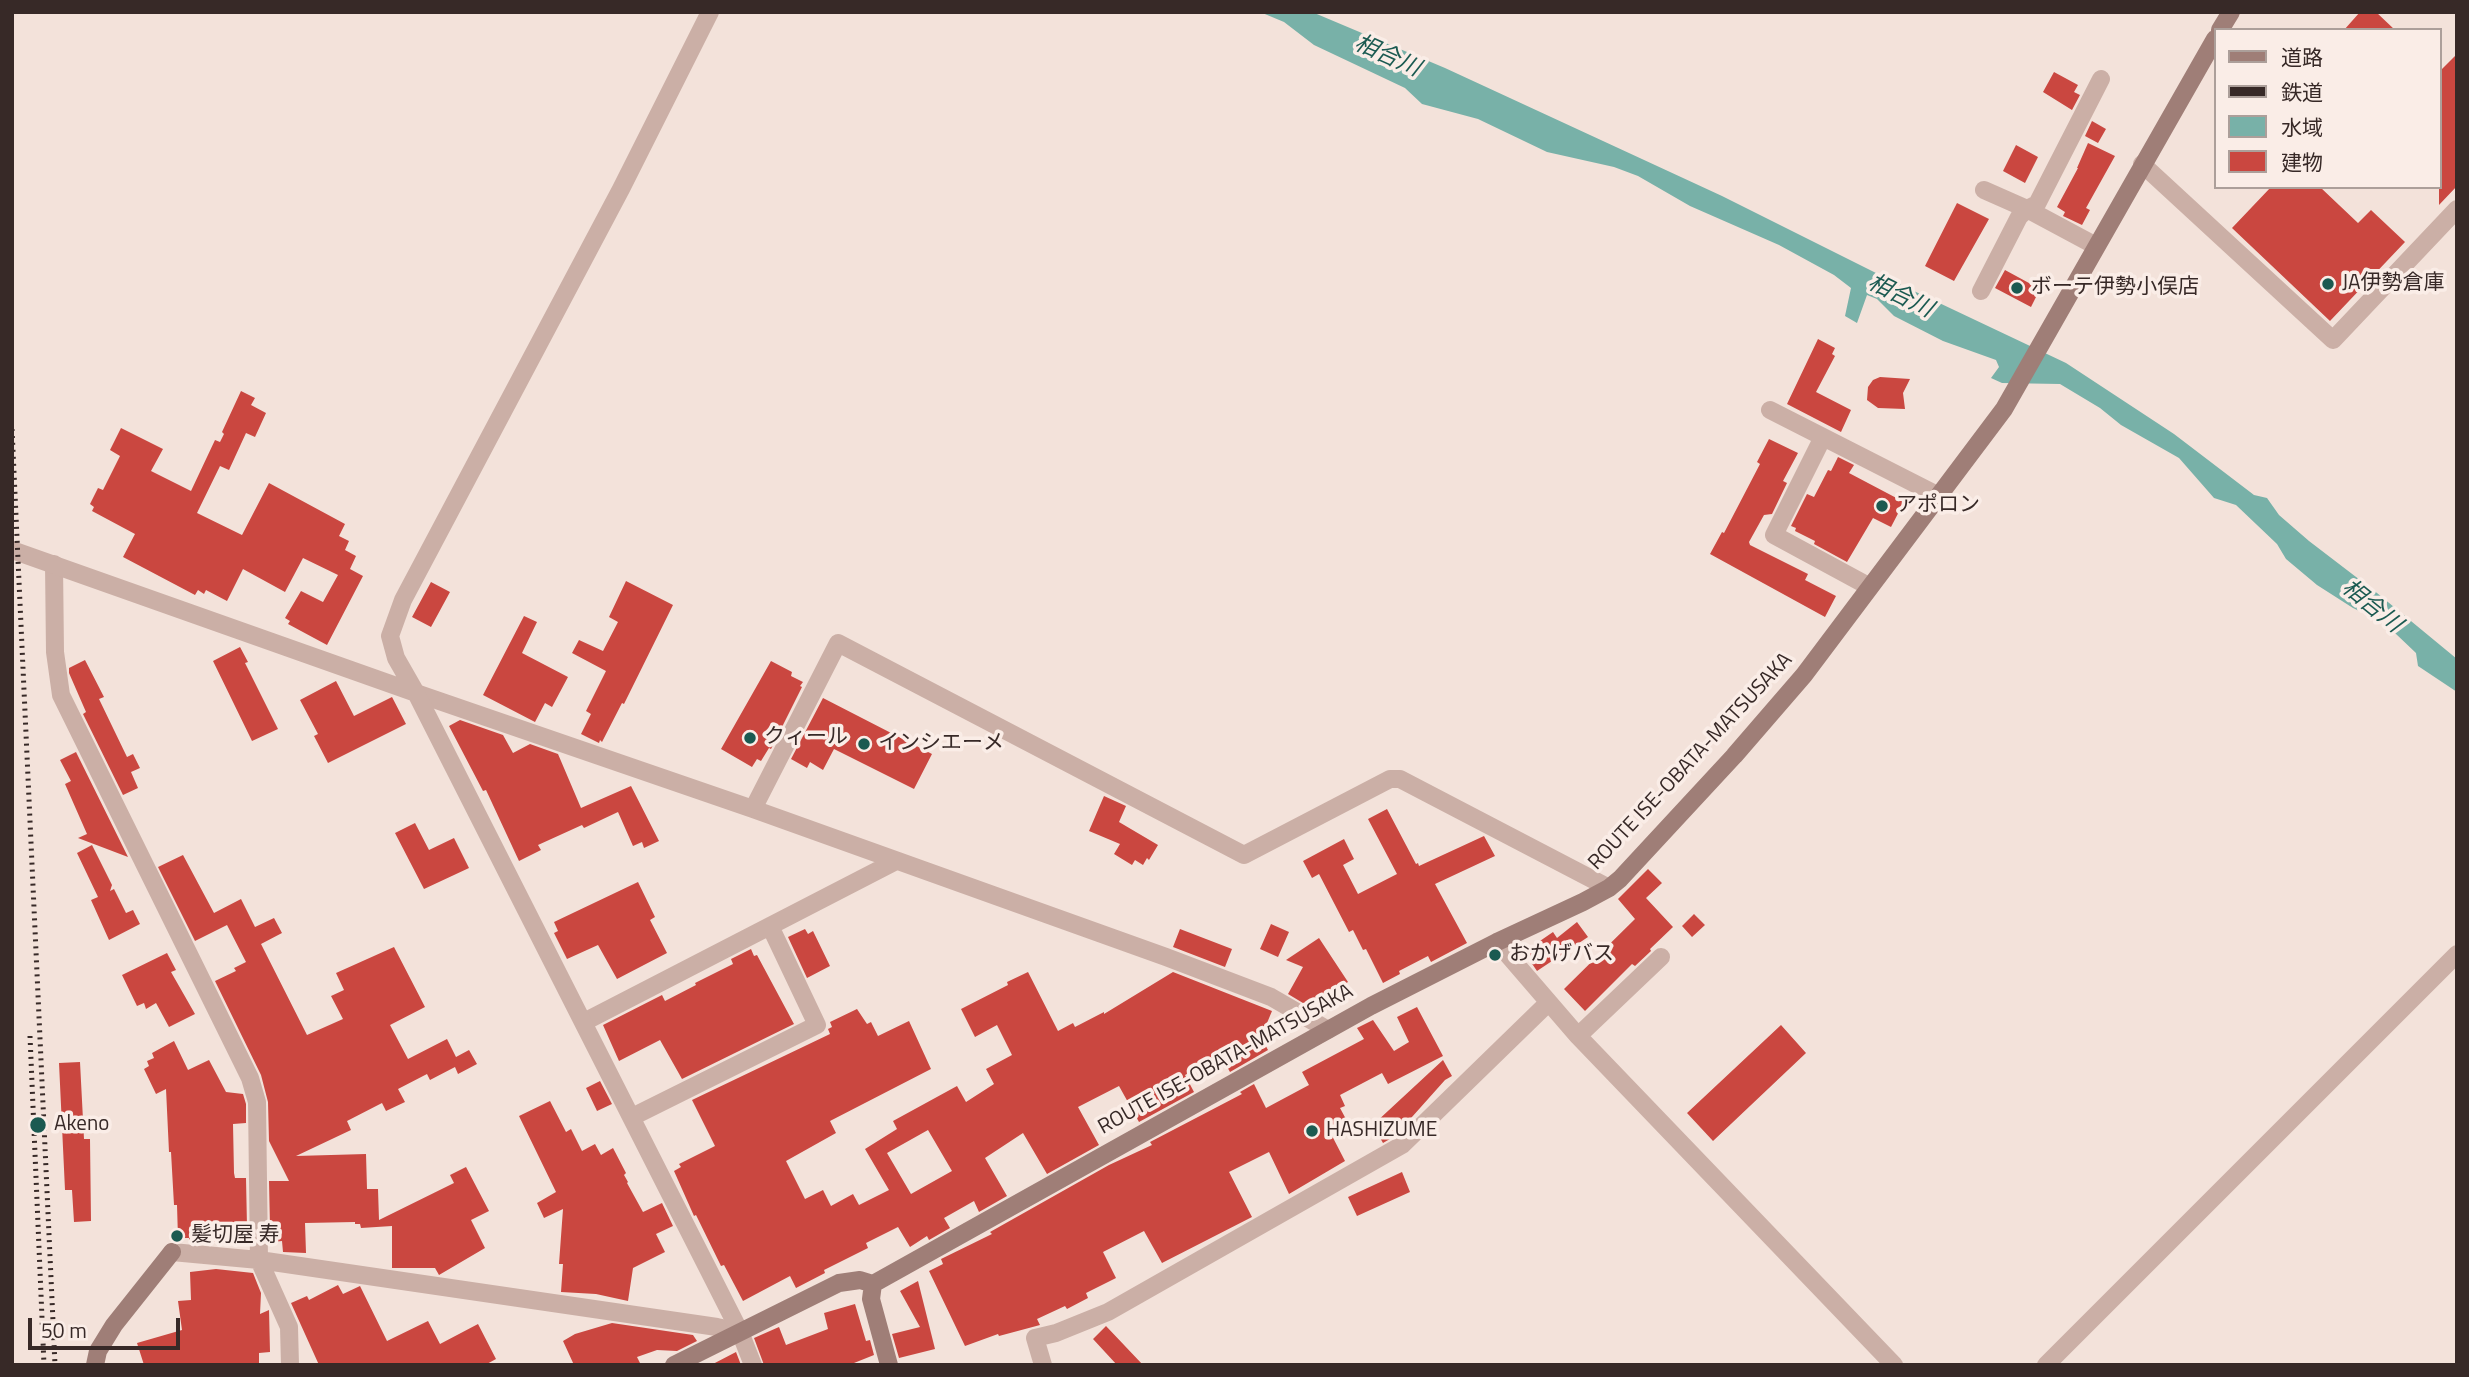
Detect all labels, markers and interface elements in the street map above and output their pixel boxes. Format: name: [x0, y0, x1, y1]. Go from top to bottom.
legend: [2214, 28, 2441, 189]
water label: 相合川: [1350, 30, 1424, 84]
text: 道路: [2281, 41, 2323, 73]
text: 鉄道: [2281, 76, 2323, 108]
text: 水域: [2281, 111, 2323, 143]
text: 建物: [2281, 146, 2323, 178]
water label: 相合川: [1863, 269, 1937, 325]
place label: JA伊勢倉庫: [2342, 271, 2445, 297]
place label: ボーテ伊勢小俣店: [2031, 275, 2199, 301]
marker: JA伊勢倉庫: [2320, 276, 2336, 292]
marker: ボーテ伊勢小俣店: [2009, 280, 2025, 296]
place label: アポロン: [1896, 493, 1980, 519]
marker: アポロン: [1874, 498, 1890, 514]
water label: 相合川: [2336, 575, 2406, 639]
street label: ROUTE ISE-OBATA-MATSUSAKA: [1584, 648, 1798, 876]
place label: クィール: [764, 725, 848, 751]
marker: クィール: [742, 730, 758, 746]
place label: インシエーメ: [878, 731, 1004, 757]
marker: インシエーメ: [856, 736, 872, 752]
place label: おかげバス: [1509, 942, 1614, 968]
marker: おかげバス: [1487, 947, 1503, 963]
street label: ROUTE ISE-OBATA-MATSUSAKA: [1094, 979, 1358, 1141]
place label: Akeno: [54, 1112, 109, 1138]
marker: Akeno: [28, 1115, 48, 1135]
place label: HASHIZUME: [1326, 1118, 1437, 1144]
marker: HASHIZUME: [1304, 1123, 1320, 1139]
place label: 髪切屋 寿: [191, 1223, 280, 1249]
marker: 髪切屋 寿: [169, 1228, 185, 1244]
scale bar: [32, 1304, 184, 1348]
text: 50 m: [41, 1314, 87, 1346]

